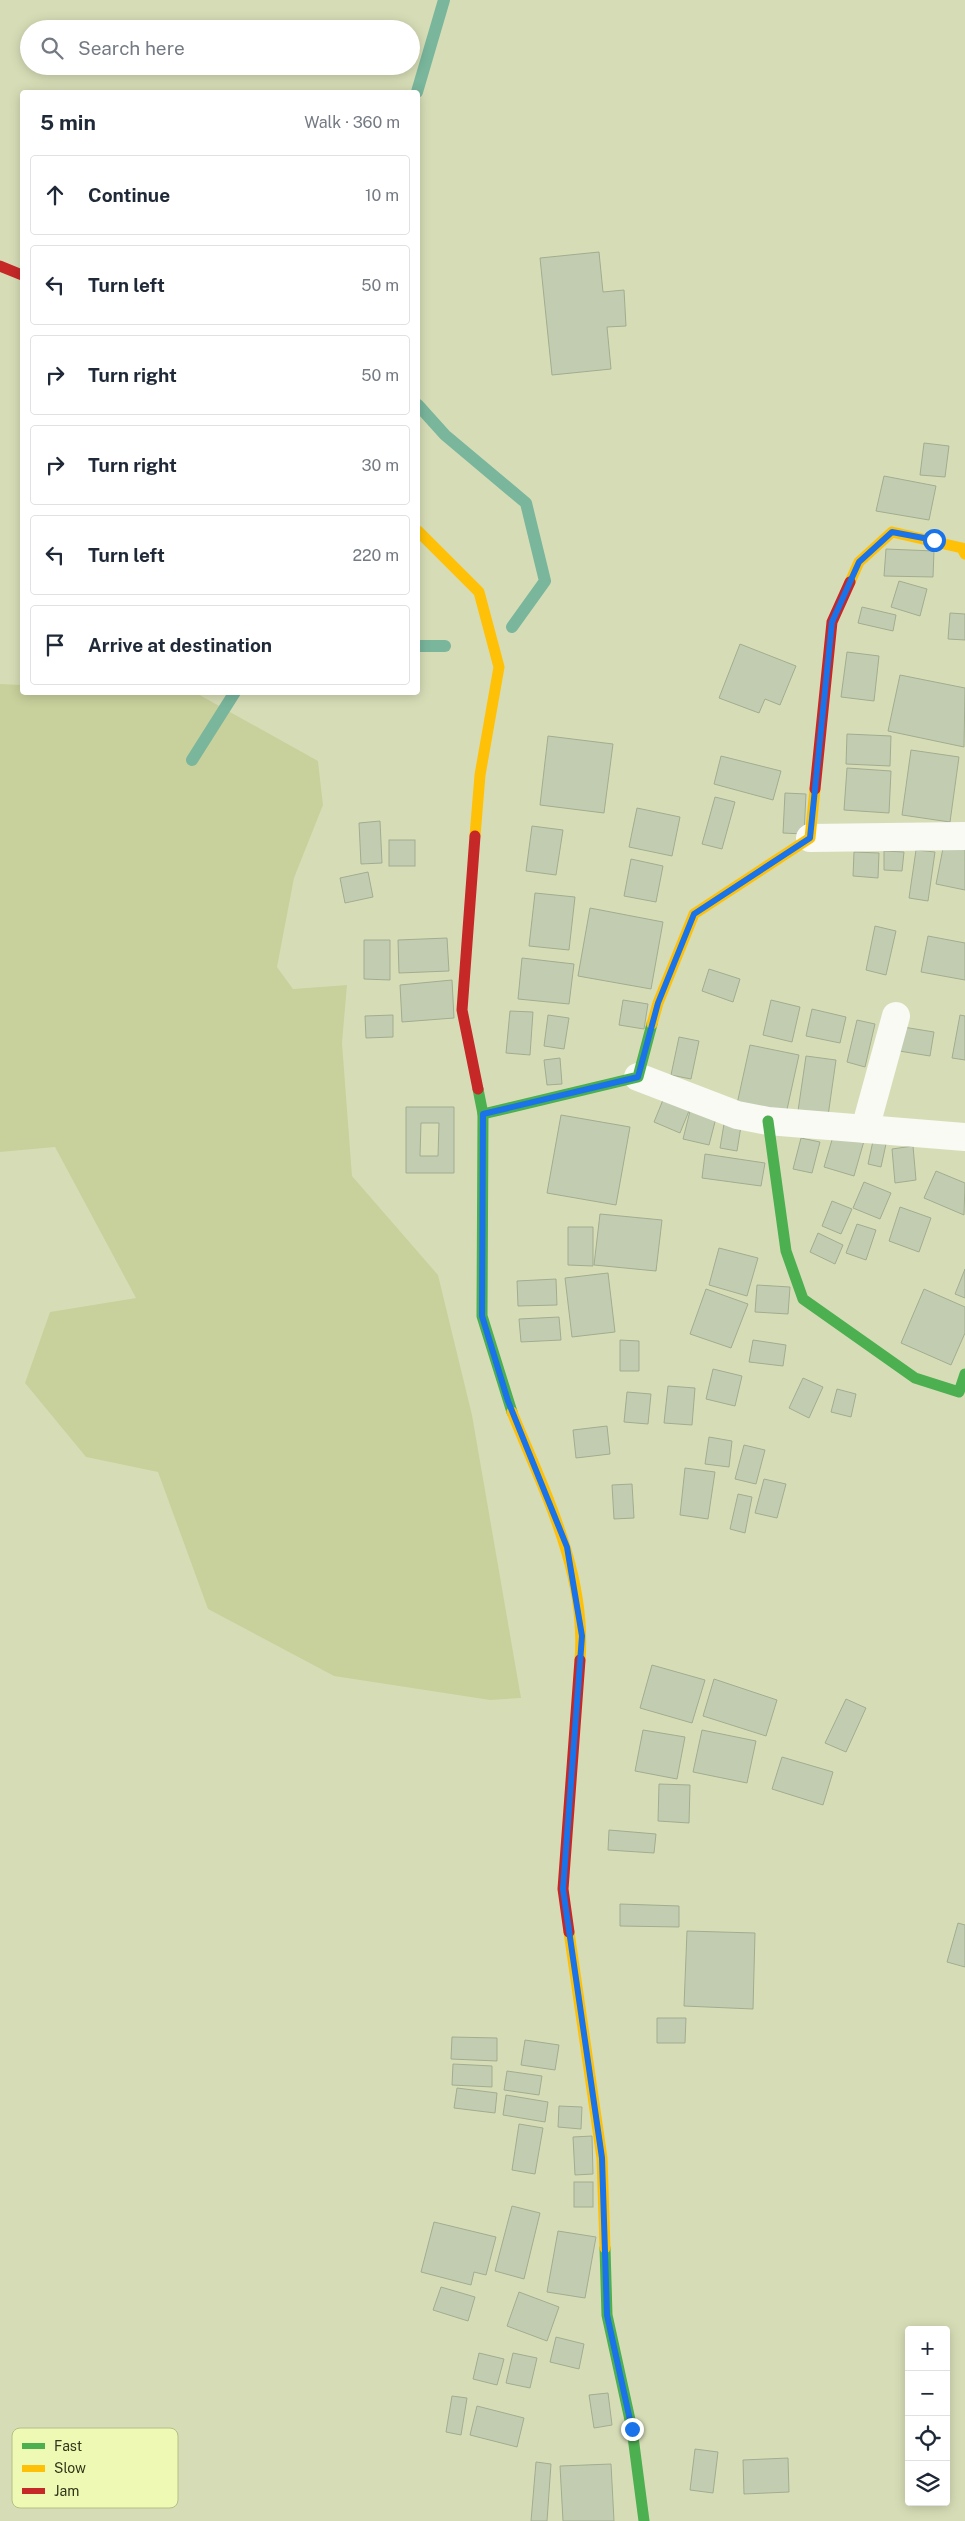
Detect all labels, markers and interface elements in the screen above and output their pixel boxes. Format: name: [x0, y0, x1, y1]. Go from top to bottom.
search box: [20, 20, 420, 75]
icon: search: [38, 34, 66, 62]
text: Search here: [78, 37, 185, 59]
text: 5 min: [40, 110, 96, 135]
text: Walk · 360 m: [304, 113, 400, 132]
icon: ahead: [41, 181, 69, 209]
text: Continue: [88, 184, 170, 206]
text: 10 m: [365, 186, 399, 205]
icon: left: [41, 271, 69, 299]
text: Turn left: [88, 274, 165, 296]
text: 50 m: [361, 276, 399, 295]
icon: right: [41, 361, 69, 389]
text: Turn right: [88, 364, 177, 386]
text: 50 m: [361, 366, 399, 385]
icon: right: [41, 451, 69, 479]
text: Turn right: [88, 454, 177, 476]
text: 30 m: [362, 456, 399, 475]
route start: [923, 529, 946, 552]
icon: left: [41, 541, 69, 569]
text: Turn left: [88, 544, 165, 566]
text: 220 m: [352, 546, 399, 565]
icon: arrive: [41, 631, 69, 659]
text: Arrive at destination: [88, 634, 272, 656]
map controls: [905, 2326, 950, 2506]
button: +: [905, 2326, 950, 2371]
button: −: [905, 2371, 950, 2416]
button: locate: [905, 2416, 950, 2461]
route end: [621, 2418, 644, 2441]
legend: [12, 2428, 178, 2508]
text: Fast: [54, 2438, 82, 2454]
text: Slow: [54, 2460, 86, 2476]
button: layers: [905, 2461, 950, 2506]
text: Jam: [54, 2483, 79, 2499]

